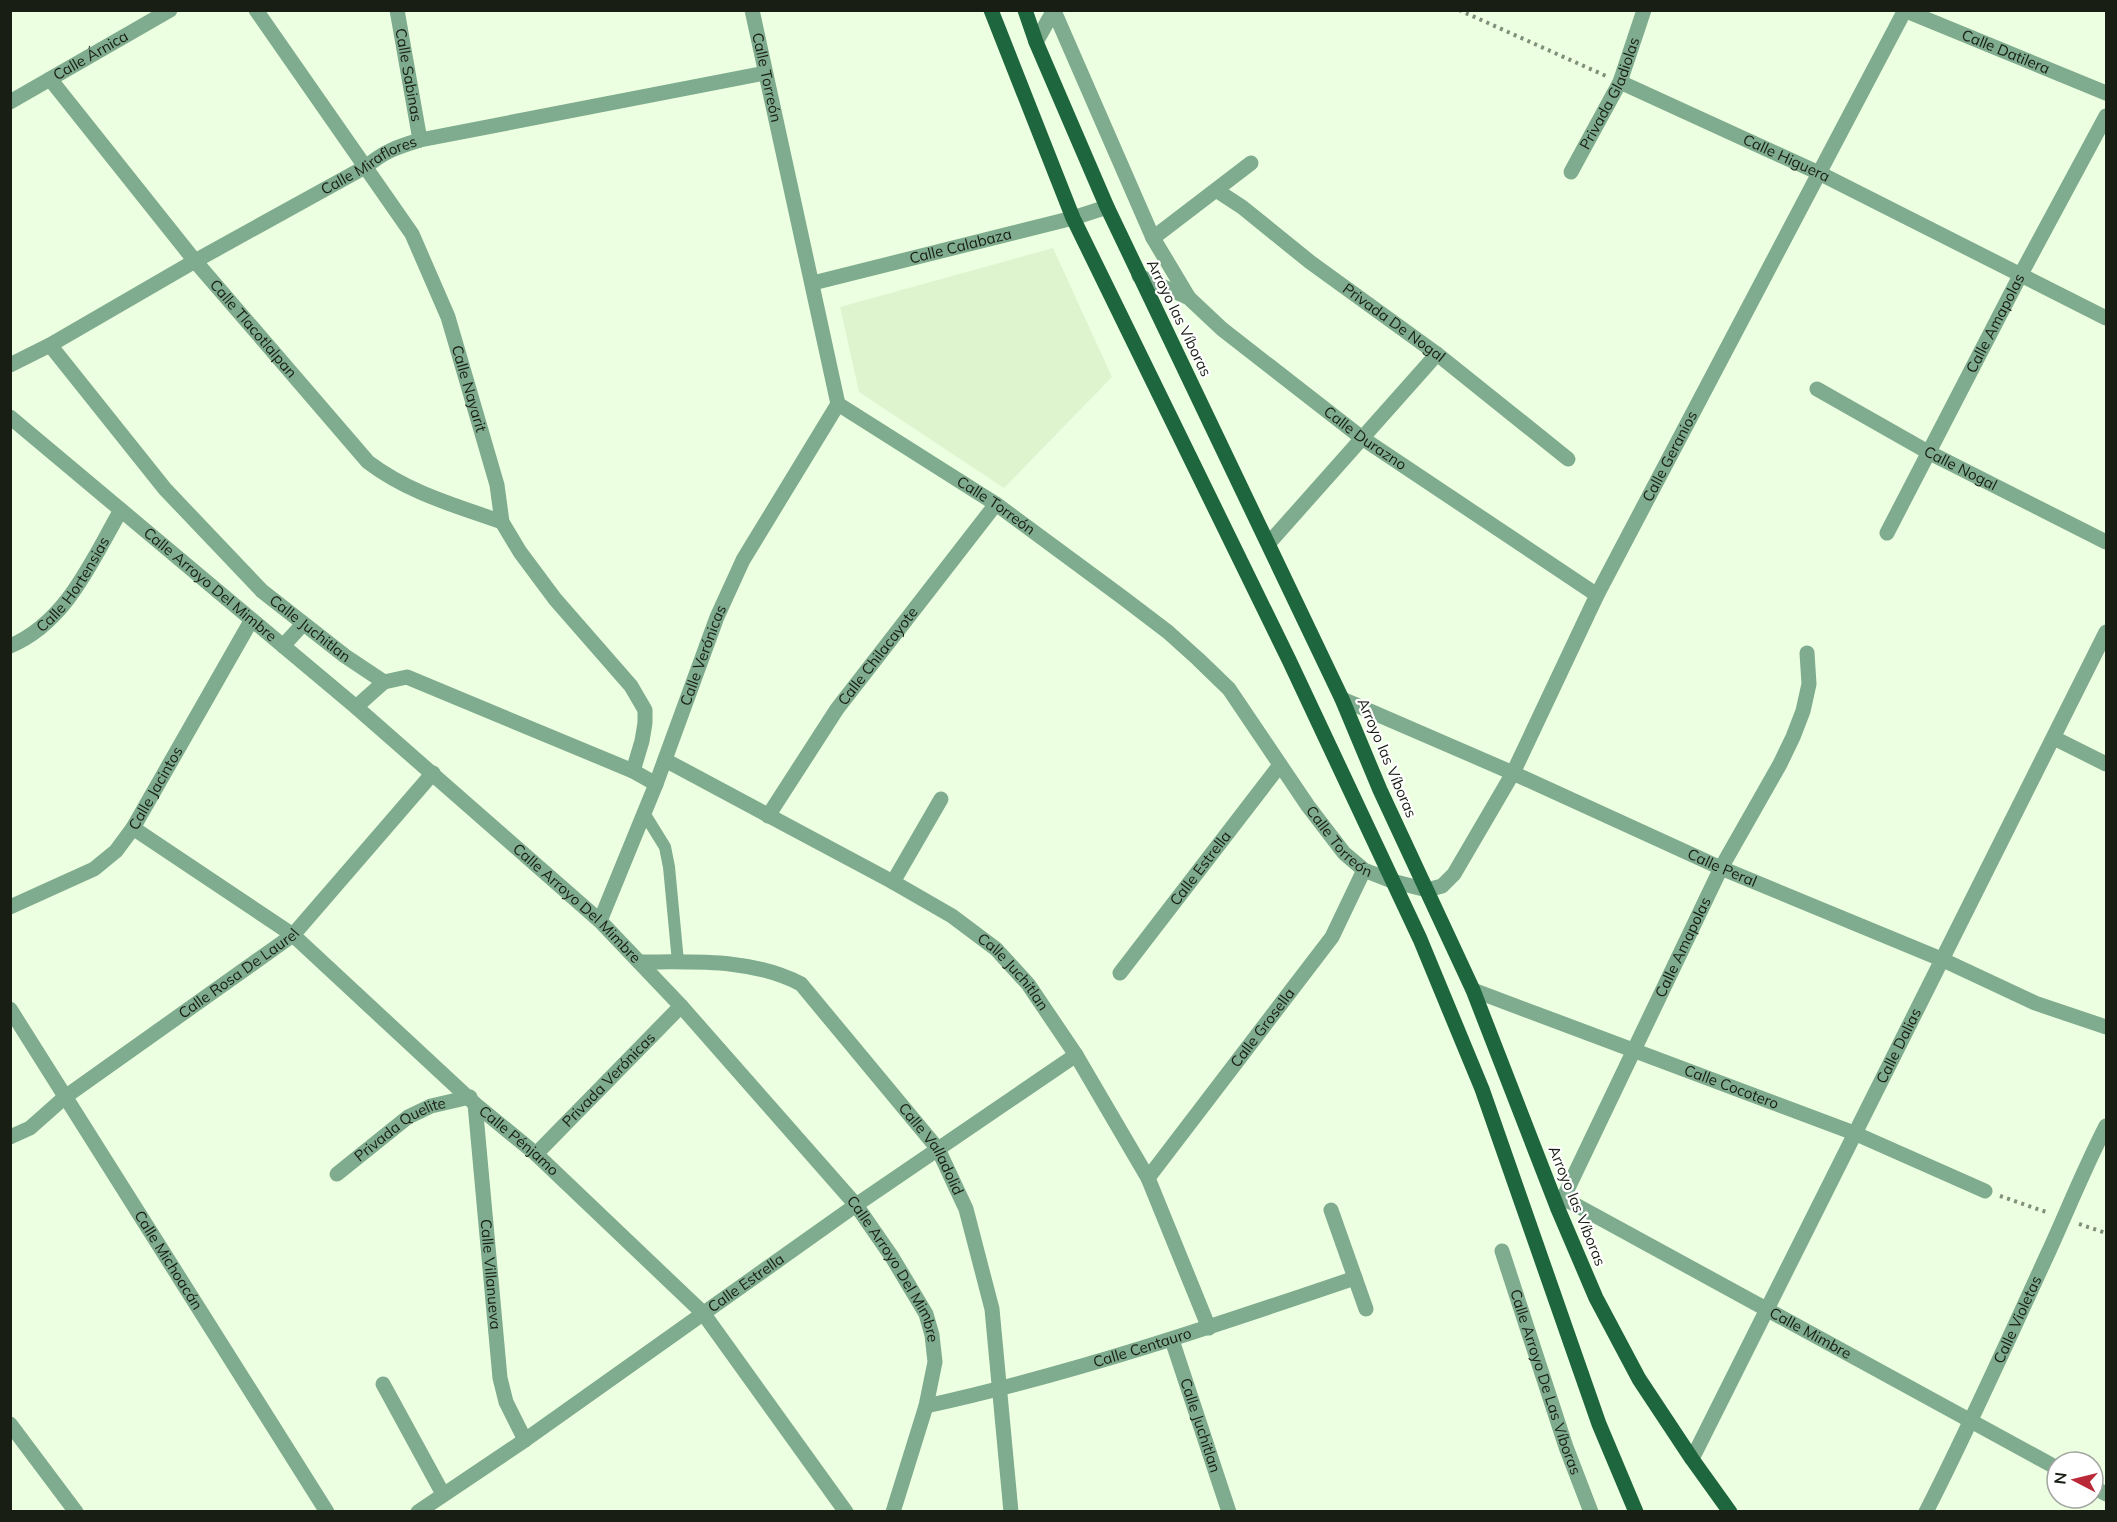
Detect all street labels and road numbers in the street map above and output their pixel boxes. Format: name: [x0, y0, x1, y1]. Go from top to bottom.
street label: Calle Datilera: [1959, 25, 2053, 78]
street label: Calle Árnica: [49, 26, 131, 84]
street label: Calle Sabinas: [391, 27, 427, 123]
street label: Calle Torreón: [748, 31, 786, 124]
street label: Privada Gladiolas: [1575, 35, 1643, 153]
street label: Calle Higuera: [1740, 130, 1833, 186]
street label: Calle Miraflores: [317, 132, 419, 199]
street label: Calle Calabaza: [907, 224, 1013, 268]
street label: Arroyo las Víboras: [1143, 256, 1216, 380]
street label: Calle Amapolas: [1961, 270, 2029, 376]
street label: Calle Tlacotlalpan: [206, 275, 301, 382]
street label: Privada De Nogal: [1339, 279, 1449, 366]
street label: Calle Nayarit: [448, 343, 491, 434]
street label: Calle Durazno: [1320, 402, 1410, 474]
street label: Calle Geranios: [1638, 407, 1701, 505]
street label: Calle Nogal: [1921, 442, 2001, 494]
street label: Calle Torreón: [953, 472, 1039, 539]
street label: Calle Arroyo Del Mimbre: [140, 523, 281, 646]
street label: Calle Hortensias: [32, 533, 113, 636]
street label: Calle Juchitlan: [266, 590, 354, 666]
street label: Calle Verónicas: [675, 602, 730, 708]
street label: Calle Chilacayote: [833, 603, 922, 709]
street label: Arroyo las Víboras: [1354, 695, 1421, 820]
street label: Calle Jacintos: [124, 743, 187, 833]
street label: Calle Torreón: [1302, 802, 1375, 881]
street label: Calle Estrella: [1165, 827, 1235, 909]
street label: Calle Arroyo Del Mimbre: [509, 839, 645, 967]
street label: Calle Peral: [1685, 844, 1760, 891]
street label: Calle Amapolas: [1651, 894, 1715, 1000]
street label: Calle Rosa De Laurel: [175, 924, 303, 1022]
street label: Calle Juchitlan: [974, 928, 1053, 1014]
street label: Calle Grosella: [1226, 984, 1299, 1071]
street label: Calle Dalias: [1871, 1005, 1925, 1087]
street label: Privada Verónicas: [558, 1028, 659, 1131]
street label: Calle Cocotero: [1682, 1060, 1782, 1113]
street label: Privada Quelite: [350, 1093, 447, 1165]
street label: Calle Valladolid: [895, 1099, 968, 1198]
street label: Calle Pénjamo: [475, 1101, 563, 1180]
street label: Arroyo las Víboras: [1545, 1143, 1610, 1269]
street label: Calle Arroyo Del Mimbre: [843, 1191, 943, 1343]
street label: Calle Michoacán: [130, 1207, 207, 1313]
street label: Calle Villanueva: [477, 1218, 506, 1330]
street label: Calle Estrella: [704, 1249, 788, 1316]
street label: Calle Violetas: [1989, 1273, 2045, 1366]
street label: Calle Arroyo De Las Víboras: [1506, 1287, 1586, 1477]
street label: Calle Mimbre: [1766, 1303, 1855, 1363]
street label: Calle Centauro: [1091, 1323, 1194, 1371]
street label: Calle Juchitlan: [1176, 1376, 1225, 1475]

